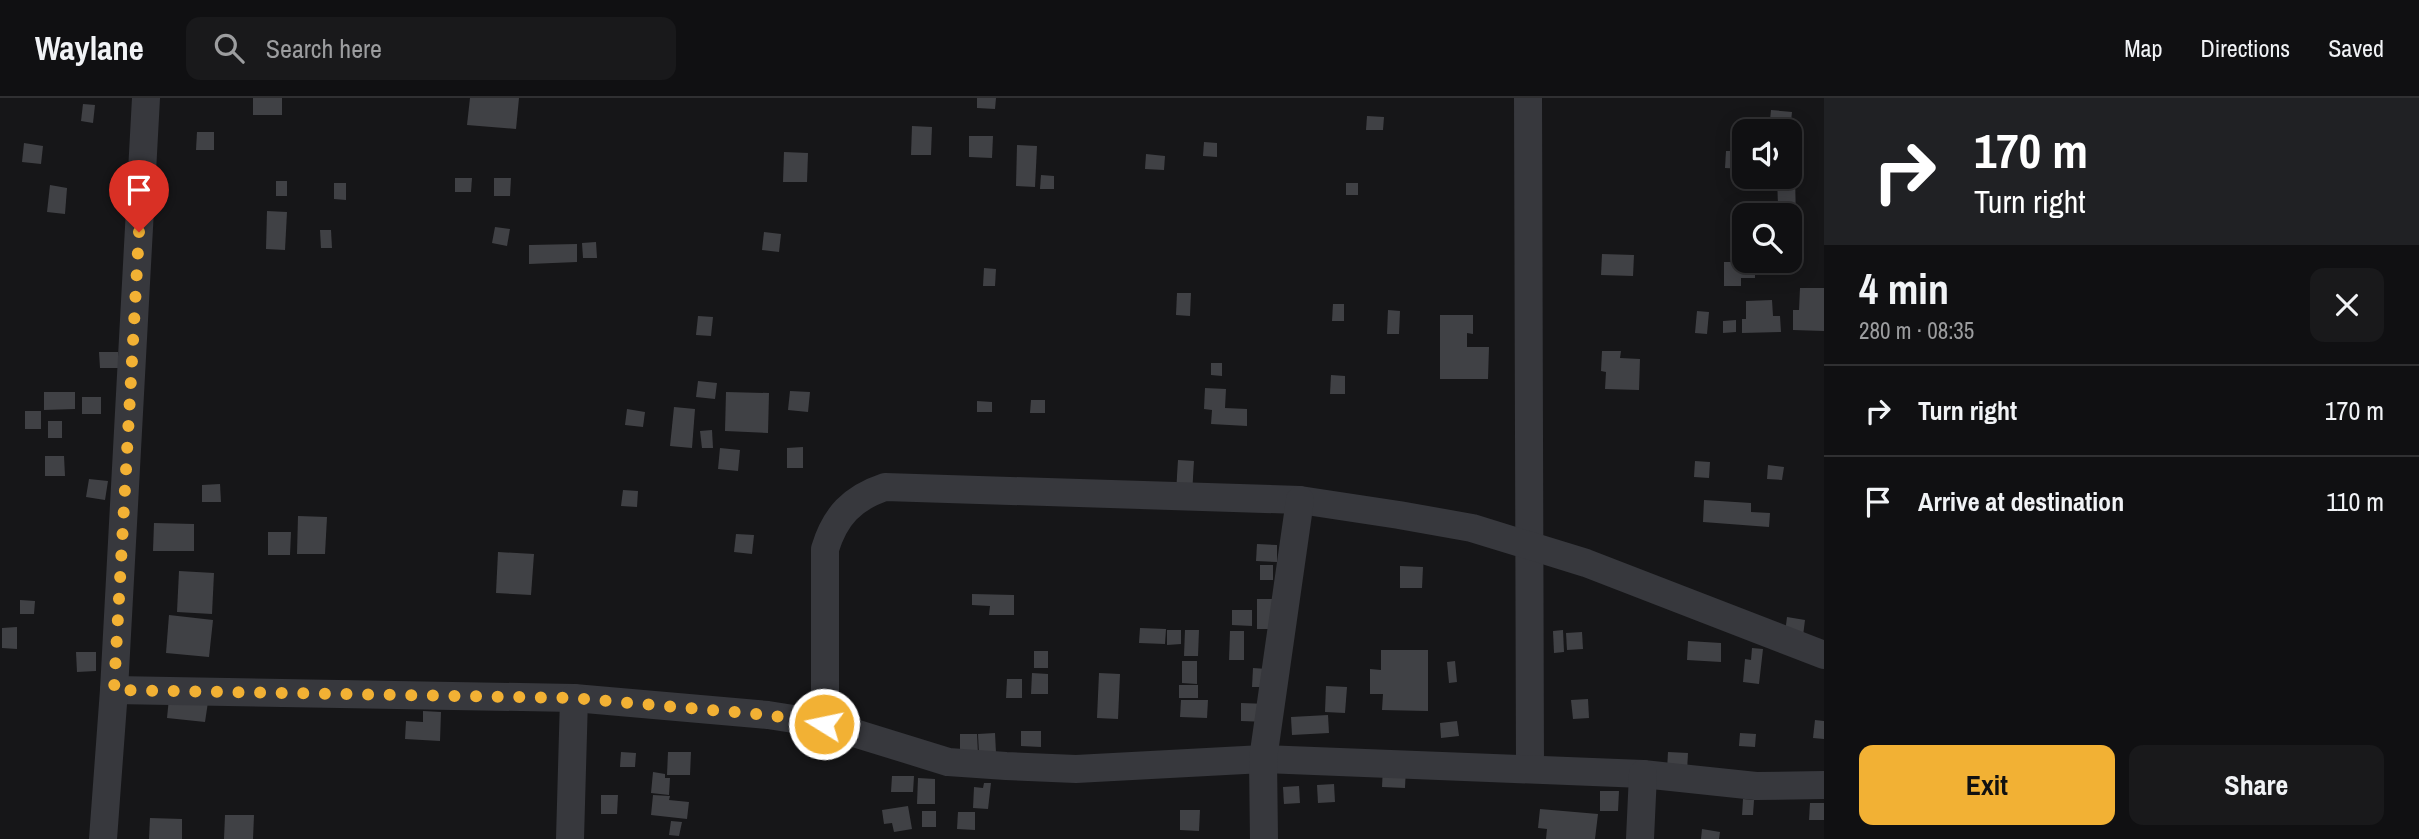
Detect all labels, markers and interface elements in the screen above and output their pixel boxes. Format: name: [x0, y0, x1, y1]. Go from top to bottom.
search box: [186, 17, 676, 80]
text: Waylane: [35, 26, 144, 70]
icon: search: [210, 29, 248, 67]
text: Search here: [266, 31, 382, 66]
text: Map: [2124, 32, 2162, 64]
text: Directions: [2200, 32, 2290, 64]
text: Saved: [2328, 32, 2384, 64]
text: 170 m: [1974, 117, 2088, 183]
map controls: [1732, 119, 1802, 273]
button: sound: [1732, 119, 1802, 189]
icon: right: [1859, 126, 1950, 217]
pin: [109, 160, 169, 232]
icon: arrive: [120, 171, 158, 209]
text: Turn right: [1974, 180, 2086, 223]
button: search: [1732, 203, 1802, 273]
text: 4 min: [1859, 261, 1949, 317]
button: close: [2310, 268, 2384, 342]
text: 280 m · 08:35: [1859, 315, 1974, 346]
icon: right: [1859, 392, 1897, 430]
text: Turn right: [1918, 393, 2017, 428]
text: 170 m: [2325, 393, 2384, 428]
icon: arrive: [1859, 483, 1897, 521]
text: Arrive at destination: [1918, 484, 2124, 519]
text: 110 m: [2326, 484, 2384, 519]
position arrow: [787, 687, 861, 761]
button: Exit: [1859, 745, 2115, 825]
button: Share: [2129, 745, 2384, 825]

